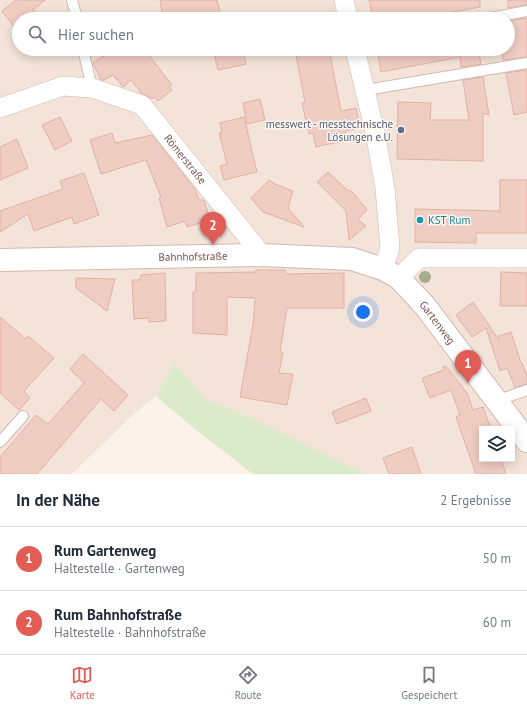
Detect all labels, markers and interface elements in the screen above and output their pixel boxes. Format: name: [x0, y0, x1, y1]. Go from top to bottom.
search box: [12, 12, 515, 56]
icon: search: [26, 23, 48, 45]
text: Hier suchen: [58, 25, 134, 44]
place label: messwert - messtechnische Lösungen e.U.: [266, 117, 393, 144]
marker: messwert - messtechnische Lösungen e.U.: [396, 125, 406, 135]
street label: Römerstraße: [161, 131, 210, 187]
pin: 2: [200, 212, 226, 245]
place label: KST Rum: [428, 213, 471, 227]
marker: KST Rum: [415, 215, 425, 225]
street label: Bahnhofstraße: [158, 249, 228, 264]
street label: Gartenweg: [417, 298, 458, 347]
your location: [353, 302, 373, 322]
pin: 1: [455, 350, 481, 383]
map controls: [479, 426, 515, 462]
button: layers: [479, 426, 515, 462]
text: In der Nähe: [16, 489, 100, 511]
text: 2 Ergebnisse: [440, 492, 511, 509]
text: Rum Gartenweg: [54, 541, 156, 560]
text: 1: [25, 550, 33, 567]
text: 50 m: [483, 550, 511, 567]
text: Haltestelle · Gartenweg: [54, 560, 185, 577]
text: Rum Bahnhofstraße: [54, 605, 182, 624]
text: 2: [25, 614, 33, 631]
text: 60 m: [483, 614, 511, 631]
text: Haltestelle · Bahnhofstraße: [54, 624, 206, 641]
tab: Karte: [70, 664, 95, 702]
tab: Route: [235, 664, 262, 702]
tab: Gespeichert: [401, 664, 457, 702]

